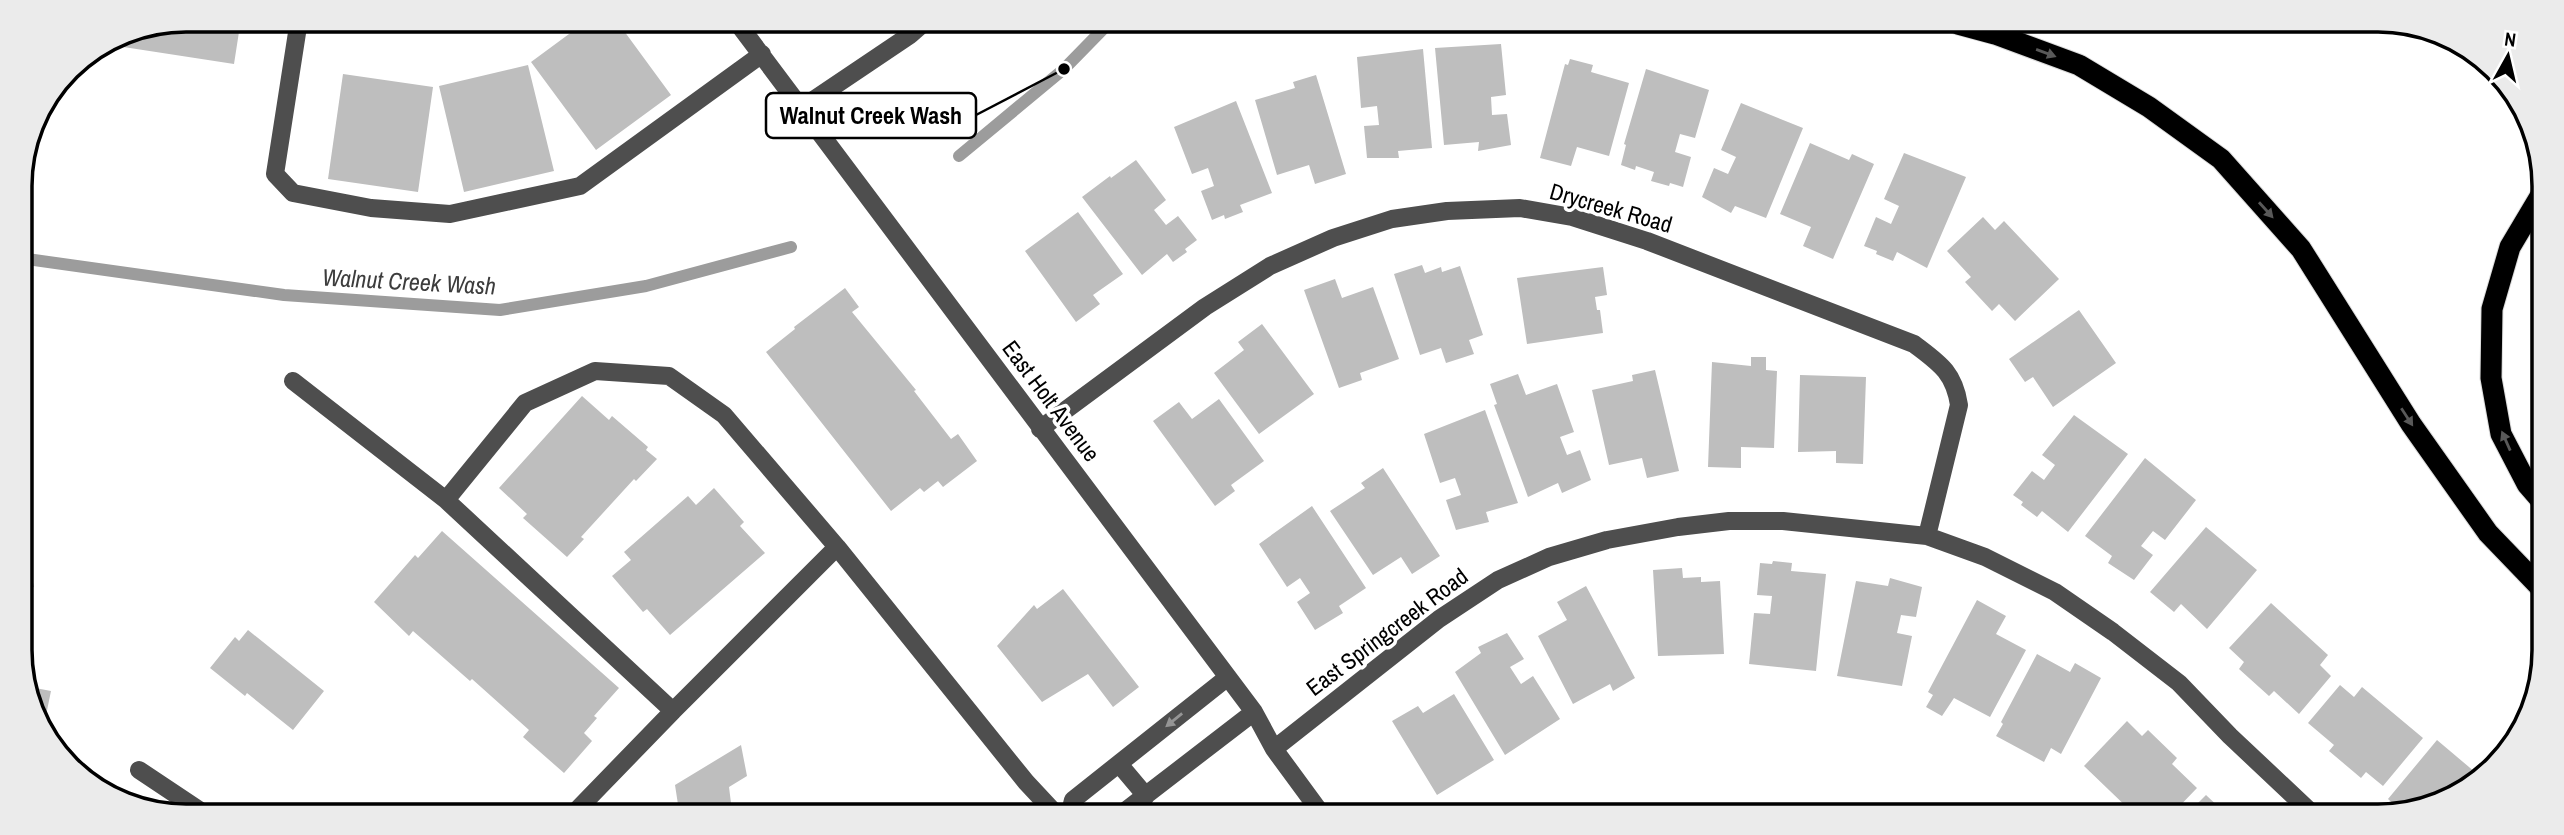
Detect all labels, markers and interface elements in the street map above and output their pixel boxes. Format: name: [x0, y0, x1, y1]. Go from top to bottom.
north arrow: [2473, 21, 2543, 91]
text: N: [2503, 26, 2518, 53]
one-way arrow: [2035, 47, 2056, 58]
callout: Walnut Creek Wash: [766, 93, 976, 138]
text: Walnut Creek Wash: [780, 99, 962, 131]
street label: Drycreek Road: [1546, 175, 1676, 240]
one-way arrow: [2258, 201, 2274, 219]
water label: Walnut Creek Wash: [321, 260, 497, 302]
street label: East Holt Avenue: [996, 334, 1107, 468]
one-way arrow: [2400, 408, 2414, 426]
one-way arrow: [2500, 430, 2511, 451]
street label: East Springcreek Road: [1300, 561, 1474, 703]
one-way arrow: [1166, 712, 1184, 727]

